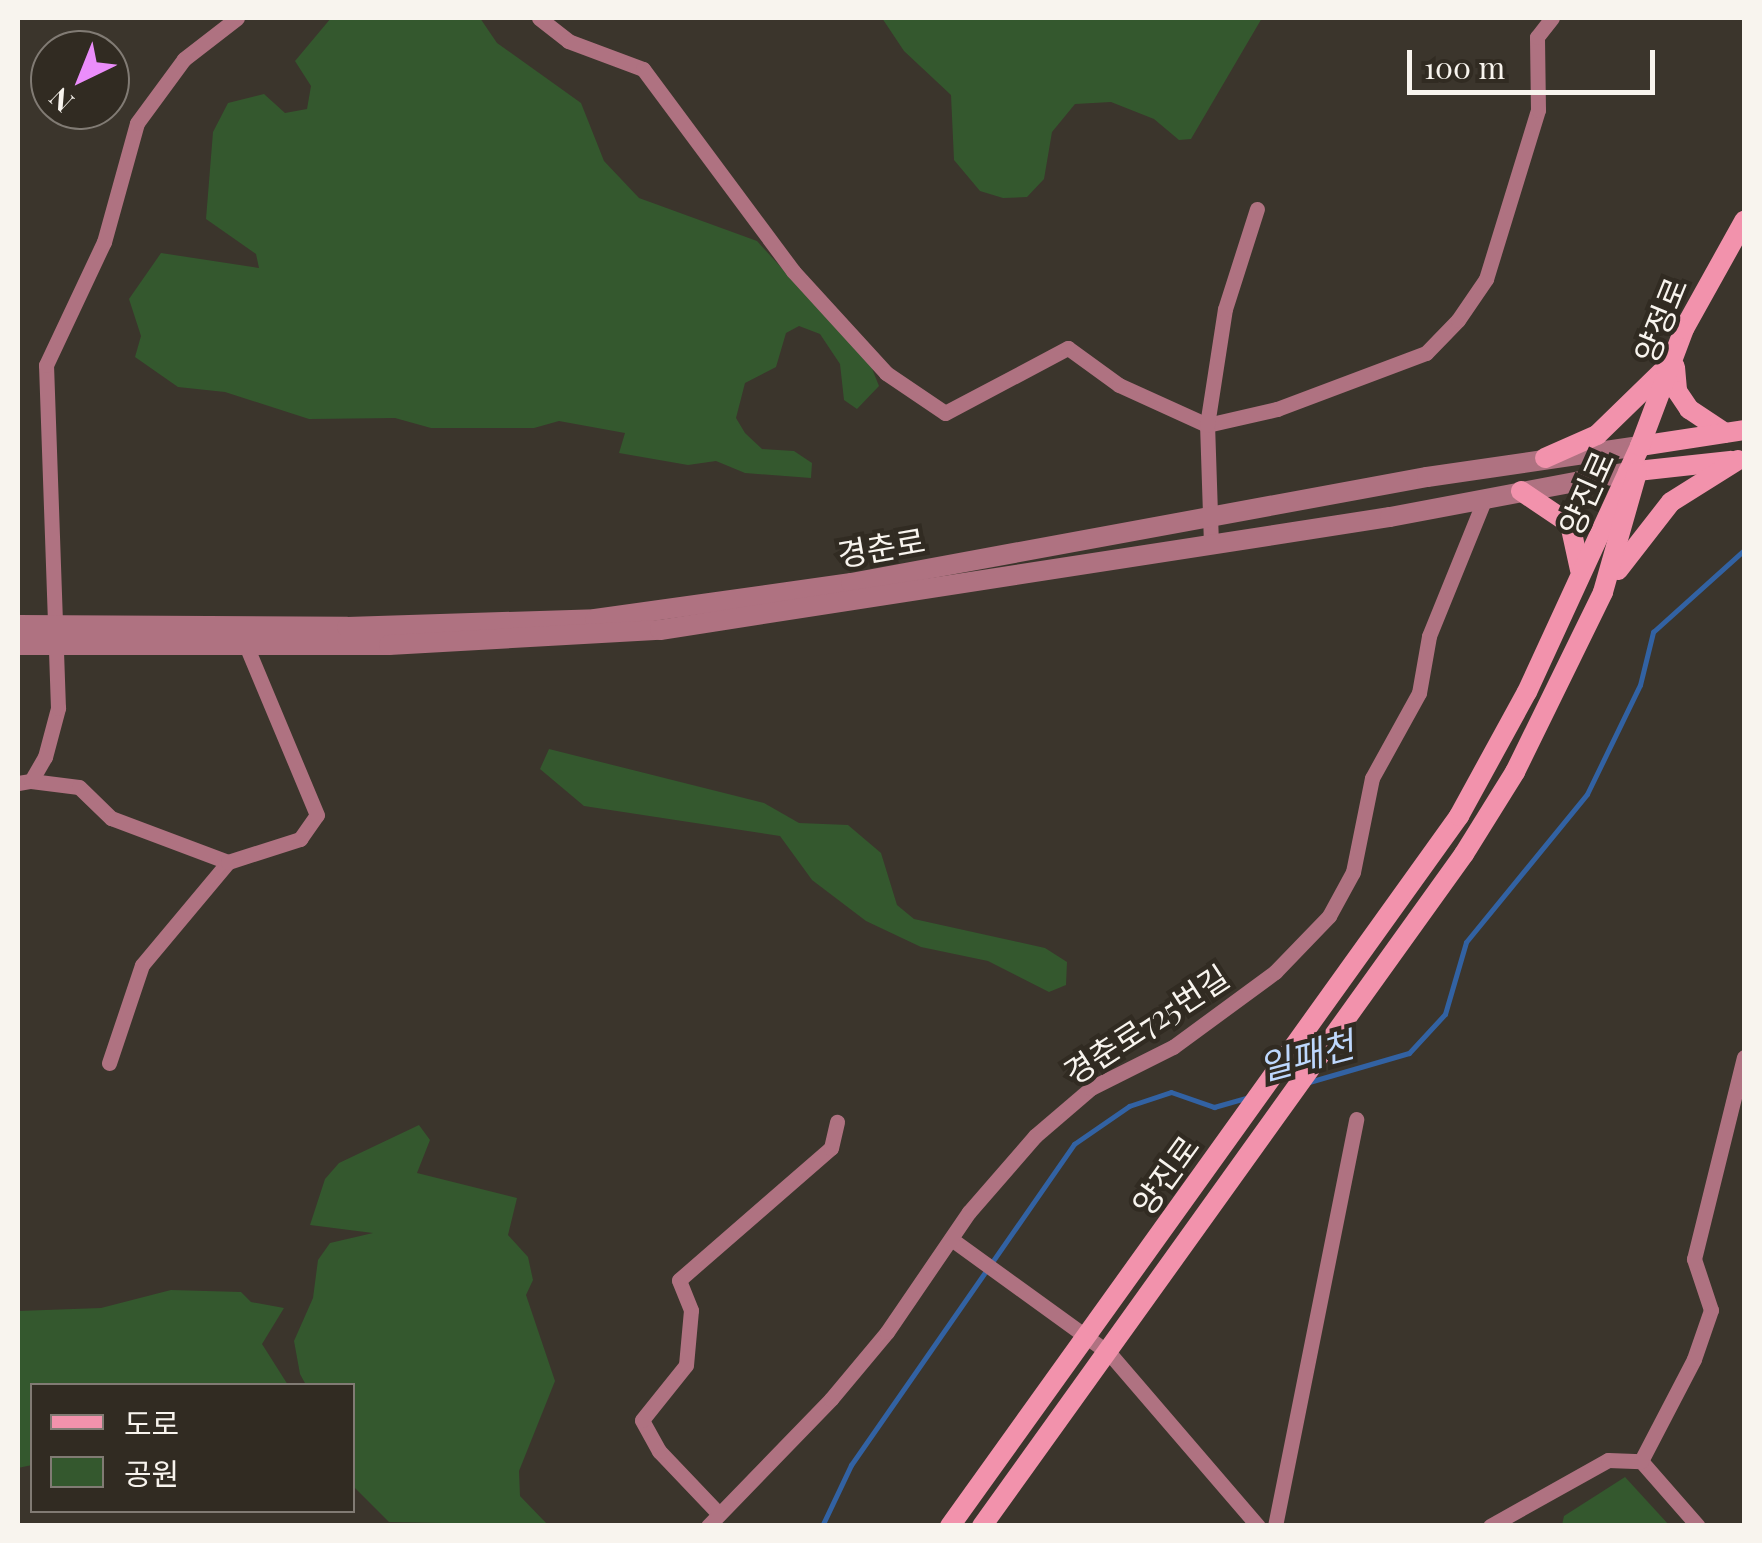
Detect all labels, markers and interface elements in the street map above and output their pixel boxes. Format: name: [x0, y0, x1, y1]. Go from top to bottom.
north arrow: [30, 30, 130, 130]
scale bar: [1412, 30, 1660, 92]
text: 100 m: [1424, 47, 1505, 87]
text: N: [41, 80, 81, 121]
street label: 양정로: [1626, 272, 1694, 368]
street label: 양진로: [1550, 445, 1622, 541]
street label: 경춘로: [834, 520, 928, 574]
street label: 경춘로725번길: [1056, 956, 1236, 1092]
water label: 일패천: [1254, 1022, 1358, 1088]
street label: 양진로: [1124, 1128, 1206, 1222]
legend: [30, 1383, 355, 1513]
text: 도로: [124, 1403, 179, 1443]
text: 공원: [124, 1453, 179, 1493]

